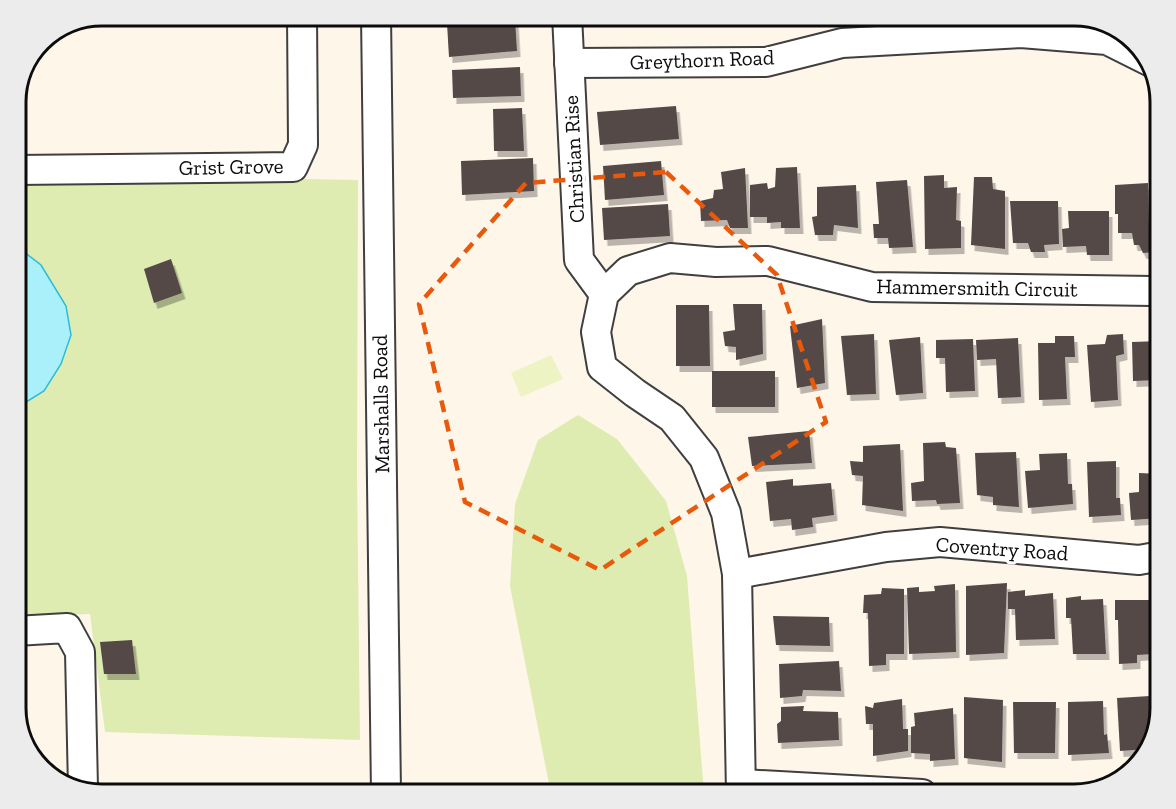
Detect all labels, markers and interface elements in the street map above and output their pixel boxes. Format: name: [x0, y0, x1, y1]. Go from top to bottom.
street label: Greythorn Road: [629, 44, 775, 75]
street label: Christian Rise: [558, 94, 589, 223]
street label: Grist Grove: [178, 153, 284, 180]
street label: Hammersmith Circuit: [876, 273, 1078, 302]
street label: Marshalls Road: [367, 334, 394, 474]
street label: Coventry Road: [935, 531, 1070, 566]

